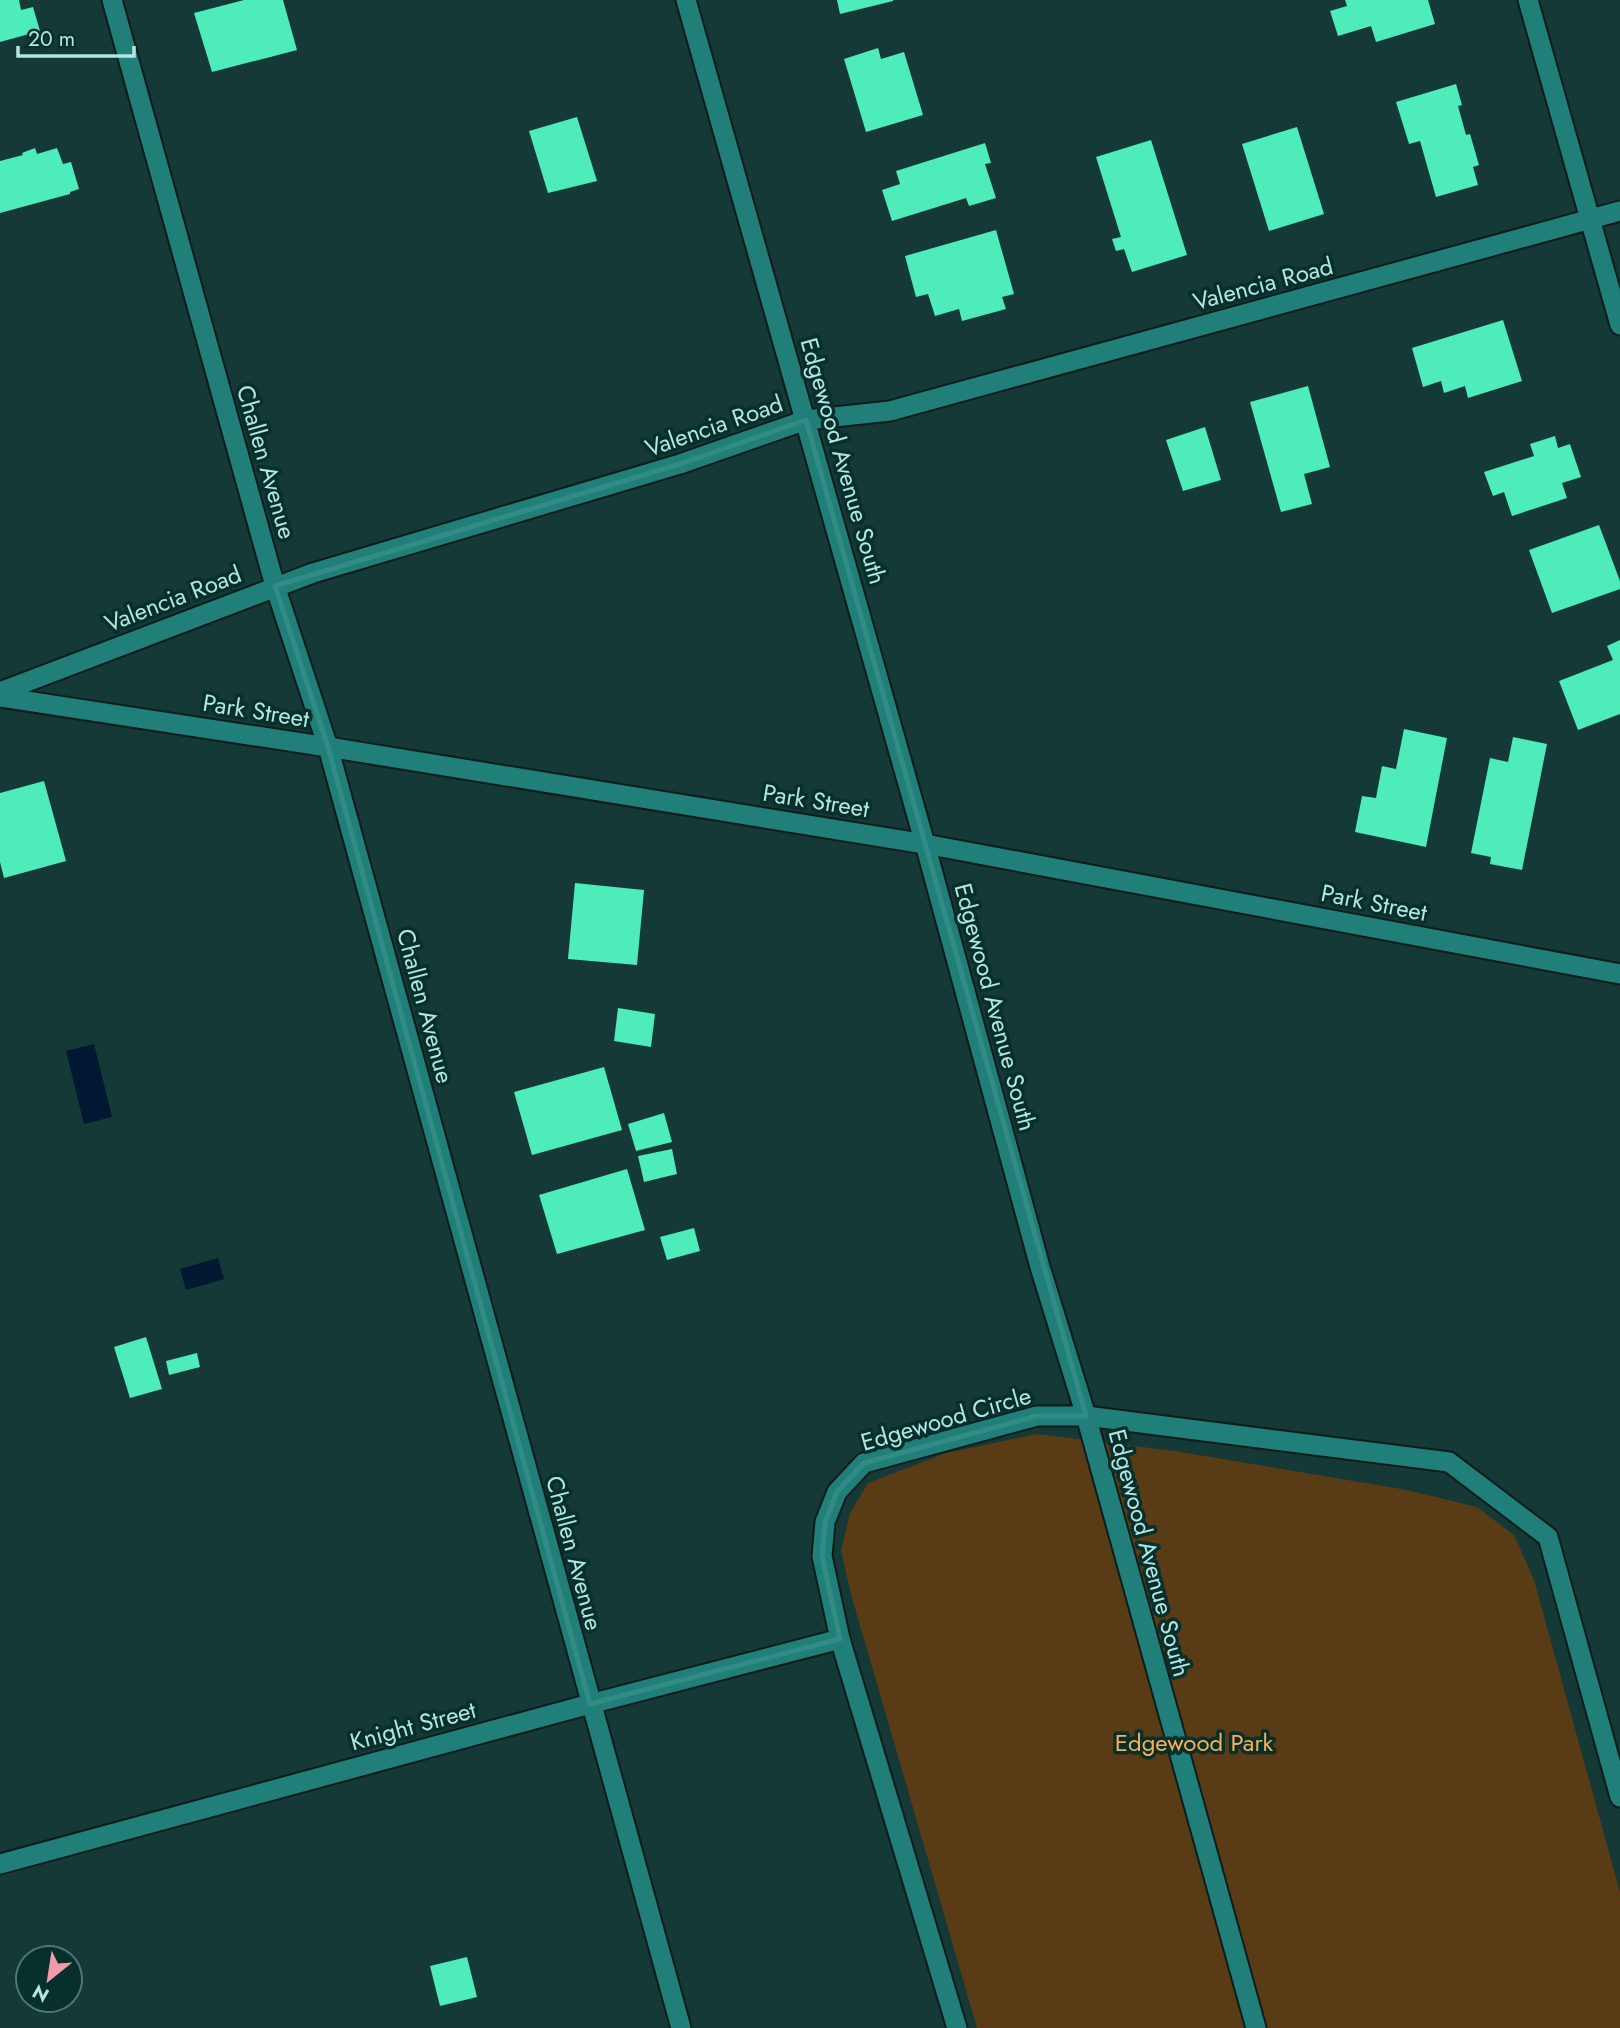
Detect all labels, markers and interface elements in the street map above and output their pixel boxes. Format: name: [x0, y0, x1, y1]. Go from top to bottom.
scale bar: [18, 14, 133, 58]
text: 20 m: [28, 24, 75, 54]
street label: Valencia Road: [1189, 248, 1337, 319]
street label: Edgewood Avenue South: [792, 334, 895, 588]
street label: Challen Avenue: [228, 381, 305, 543]
street label: Valencia Road: [640, 386, 787, 465]
street label: Valencia Road: [99, 556, 246, 641]
street label: Park Street: [200, 685, 312, 736]
street label: Park Street: [760, 775, 872, 826]
street label: Park Street: [1318, 875, 1430, 930]
street label: Edgewood Avenue South: [946, 879, 1045, 1134]
street label: Challen Avenue: [388, 925, 463, 1087]
street label: Edgewood Circle: [857, 1378, 1035, 1460]
street label: Edgewood Avenue South: [1100, 1425, 1199, 1680]
street label: Challen Avenue: [537, 1472, 612, 1634]
street label: Knight Street: [346, 1692, 480, 1759]
park label: Edgewood Park: [1115, 1725, 1274, 1760]
north arrow: [14, 1944, 84, 2014]
text: N: [27, 1978, 54, 2009]

